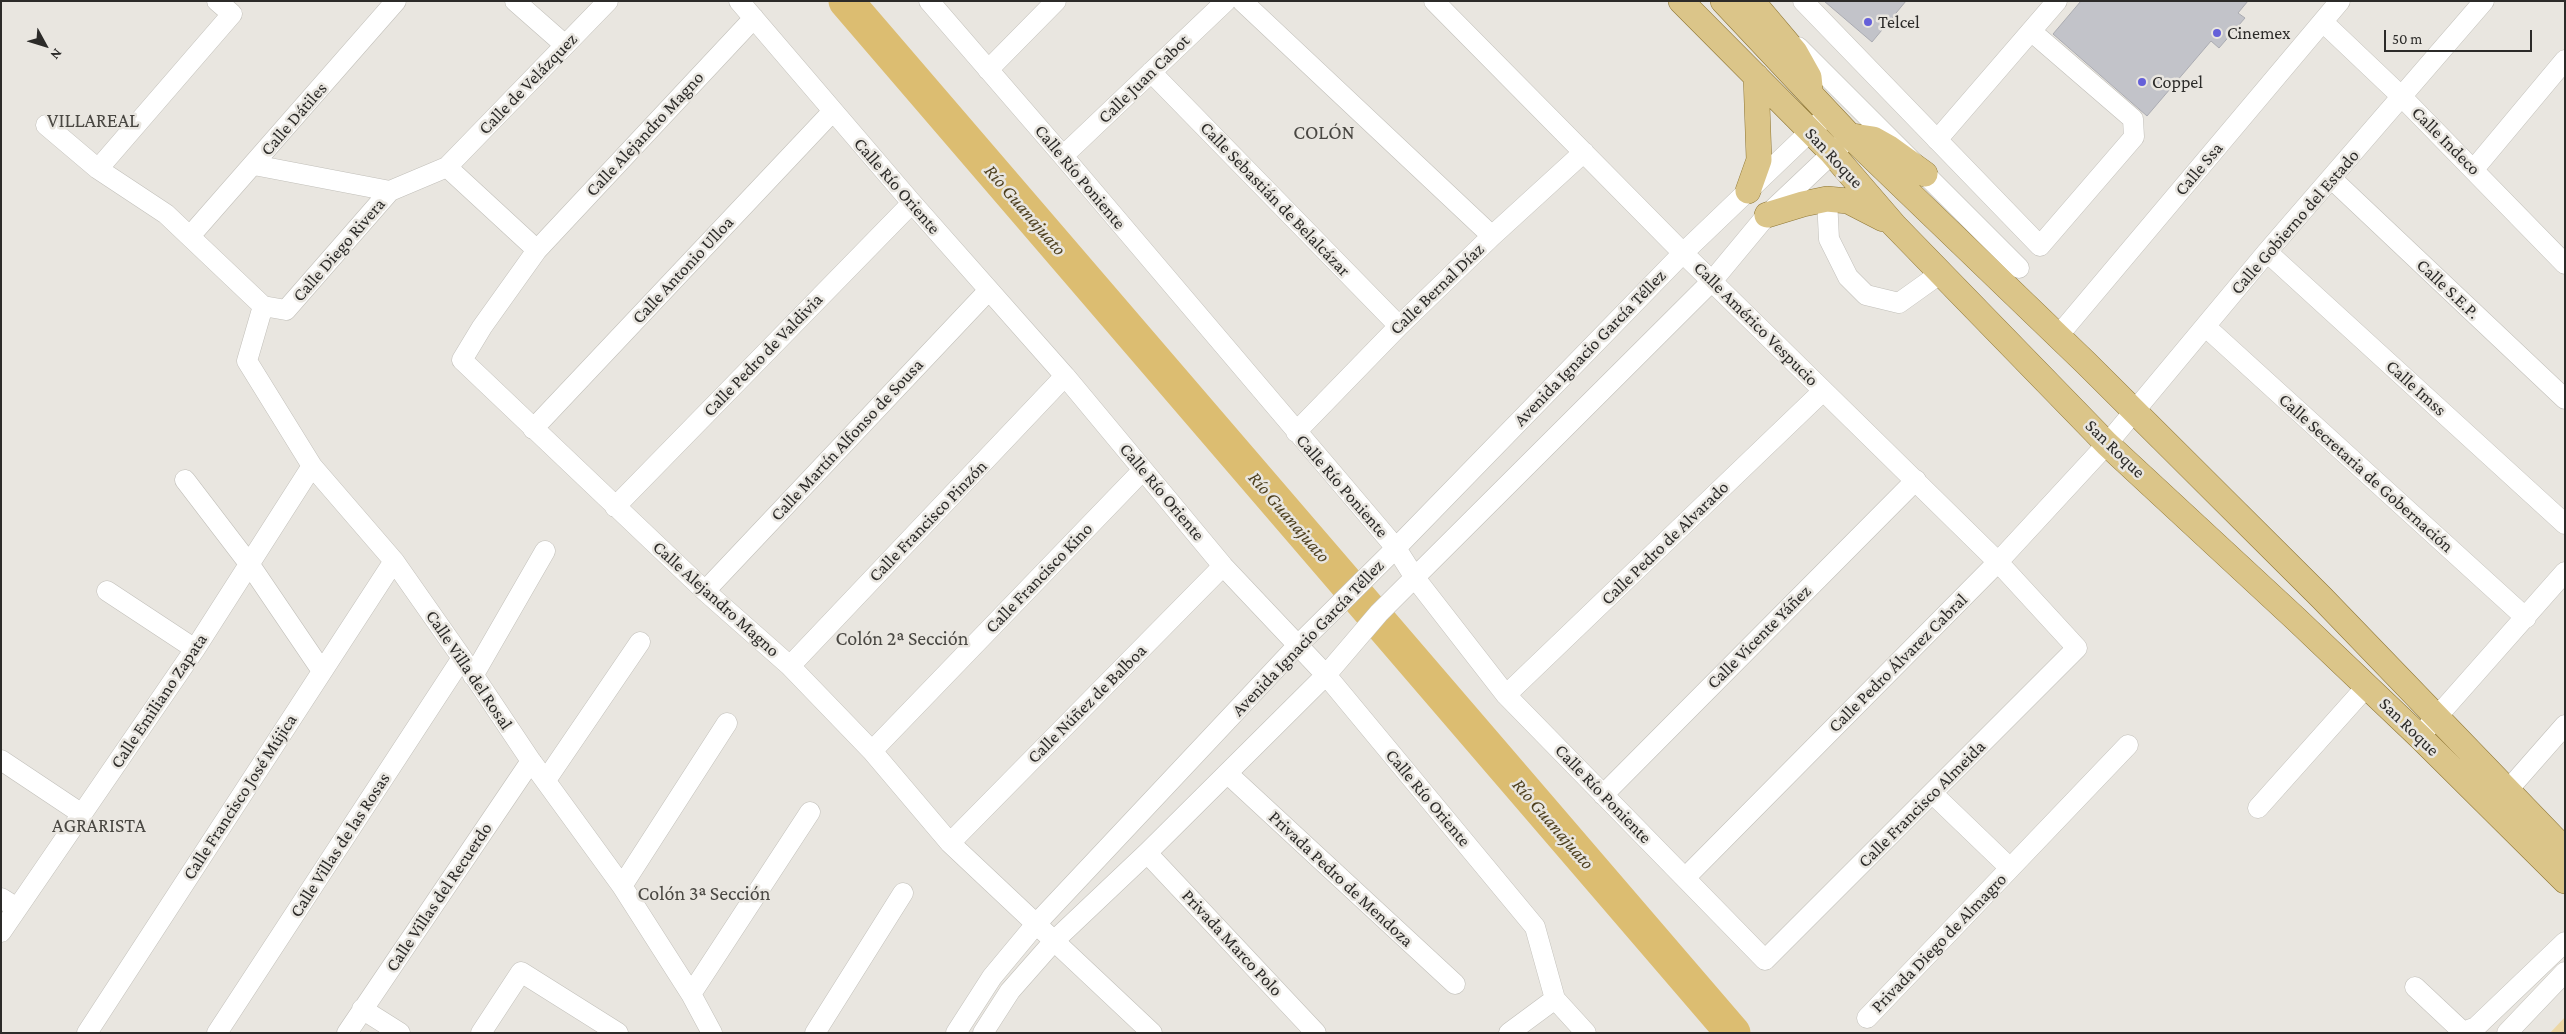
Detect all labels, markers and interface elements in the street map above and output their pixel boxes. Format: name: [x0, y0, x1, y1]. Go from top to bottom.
place label: Telcel: [1878, 11, 1920, 33]
marker: Telcel: [1862, 16, 1874, 28]
north arrow: [20, 20, 70, 70]
scale bar: [2386, 20, 2534, 52]
place label: Cinemex: [2227, 22, 2291, 44]
marker: Cinemex: [2211, 27, 2223, 39]
street label: Calle de Velázquez: [474, 29, 582, 139]
street label: Calle Juan Cabot: [1094, 30, 1194, 128]
text: 50 m: [2392, 31, 2422, 47]
text: N: [47, 46, 66, 63]
street label: Calle Alejandro Magno: [581, 67, 709, 201]
place label: Coppel: [2152, 71, 2203, 93]
marker: Coppel: [2136, 76, 2148, 88]
street label: Calle Dátiles: [256, 78, 332, 160]
street label: Calle Indeco: [2407, 102, 2485, 180]
district label: VILLAREAL: [41, 109, 145, 133]
street label: Calle Sebastián de Belalcázar: [1195, 117, 1355, 281]
street label: Calle Río Poniente: [1030, 120, 1130, 234]
district label: COLÓN: [1290, 121, 1358, 145]
street label: San Roque: [1800, 123, 1868, 193]
street label: Calle Río Oriente: [849, 133, 945, 239]
street label: Calle Ssa: [2170, 138, 2228, 200]
street label: Calle Gobierno del Estado: [2226, 145, 2364, 299]
water label: Río Guanajuato: [979, 160, 1071, 260]
street label: Calle Diego Rivera: [288, 194, 390, 306]
street label: Calle Antonio Ulloa: [628, 212, 738, 328]
street label: Calle Bernal Díaz: [1385, 239, 1489, 339]
street label: Calle S.E.P.: [2412, 254, 2484, 324]
street label: Calle Américo Vespucio: [1689, 257, 1823, 391]
street label: Avenida Ignacio García Téllez: [1509, 265, 1671, 431]
street label: Calle Pedro de Valdivia: [699, 289, 827, 421]
street label: Calle Martín Alfonso de Sousa: [766, 354, 928, 526]
street label: Calle Imss: [2381, 355, 2451, 421]
street label: Calle Secretaria de Gobernación: [2274, 389, 2458, 557]
street label: San Roque: [2080, 415, 2150, 483]
street label: Calle Río Poniente: [1291, 430, 1393, 542]
street label: Calle Río Oriente: [1115, 439, 1209, 545]
street label: Calle Francisco Pinzón: [864, 456, 992, 586]
water label: Río Guanajuato: [1243, 467, 1335, 567]
street label: Calle Pedro de Alvarado: [1597, 477, 1733, 609]
street label: Calle Francisco Kino: [981, 518, 1097, 638]
street label: Calle Alejandro Magno: [648, 536, 784, 662]
street label: Avenida Ignacio García Téllez: [1227, 555, 1389, 721]
street label: Calle Vicente Yáñez: [1702, 580, 1816, 694]
street label: Calle Pedro Álvarez Cabral: [1824, 589, 1972, 737]
street label: Calle Villa del Rosal: [421, 606, 517, 734]
district label: Colón 2ª Sección: [836, 627, 968, 651]
street label: Calle Emiliano Zapata: [106, 629, 212, 773]
street label: Calle Núñez de Balboa: [1023, 640, 1151, 768]
street label: San Roque: [2374, 693, 2444, 761]
street label: Calle Francisco José Mújica: [178, 710, 302, 884]
street label: Calle Francisco Almeida: [1854, 736, 1990, 872]
street label: Calle Río Poniente: [1550, 740, 1656, 848]
street label: Calle Río Oriente: [1381, 745, 1475, 851]
street label: Calle Villas de las Rosas: [285, 769, 395, 921]
water label: Río Guanajuato: [1507, 774, 1599, 874]
street label: Privada Pedro de Mendoza: [1264, 806, 1418, 952]
district label: AGRARISTA: [46, 814, 152, 838]
street label: Calle Villas del Recuerdo: [381, 818, 497, 976]
street label: Privada Diego de Almagro: [1867, 869, 2011, 1017]
district label: Colón 3ª Sección: [638, 882, 770, 906]
street label: Privada Marco Polo: [1177, 885, 1287, 1001]

